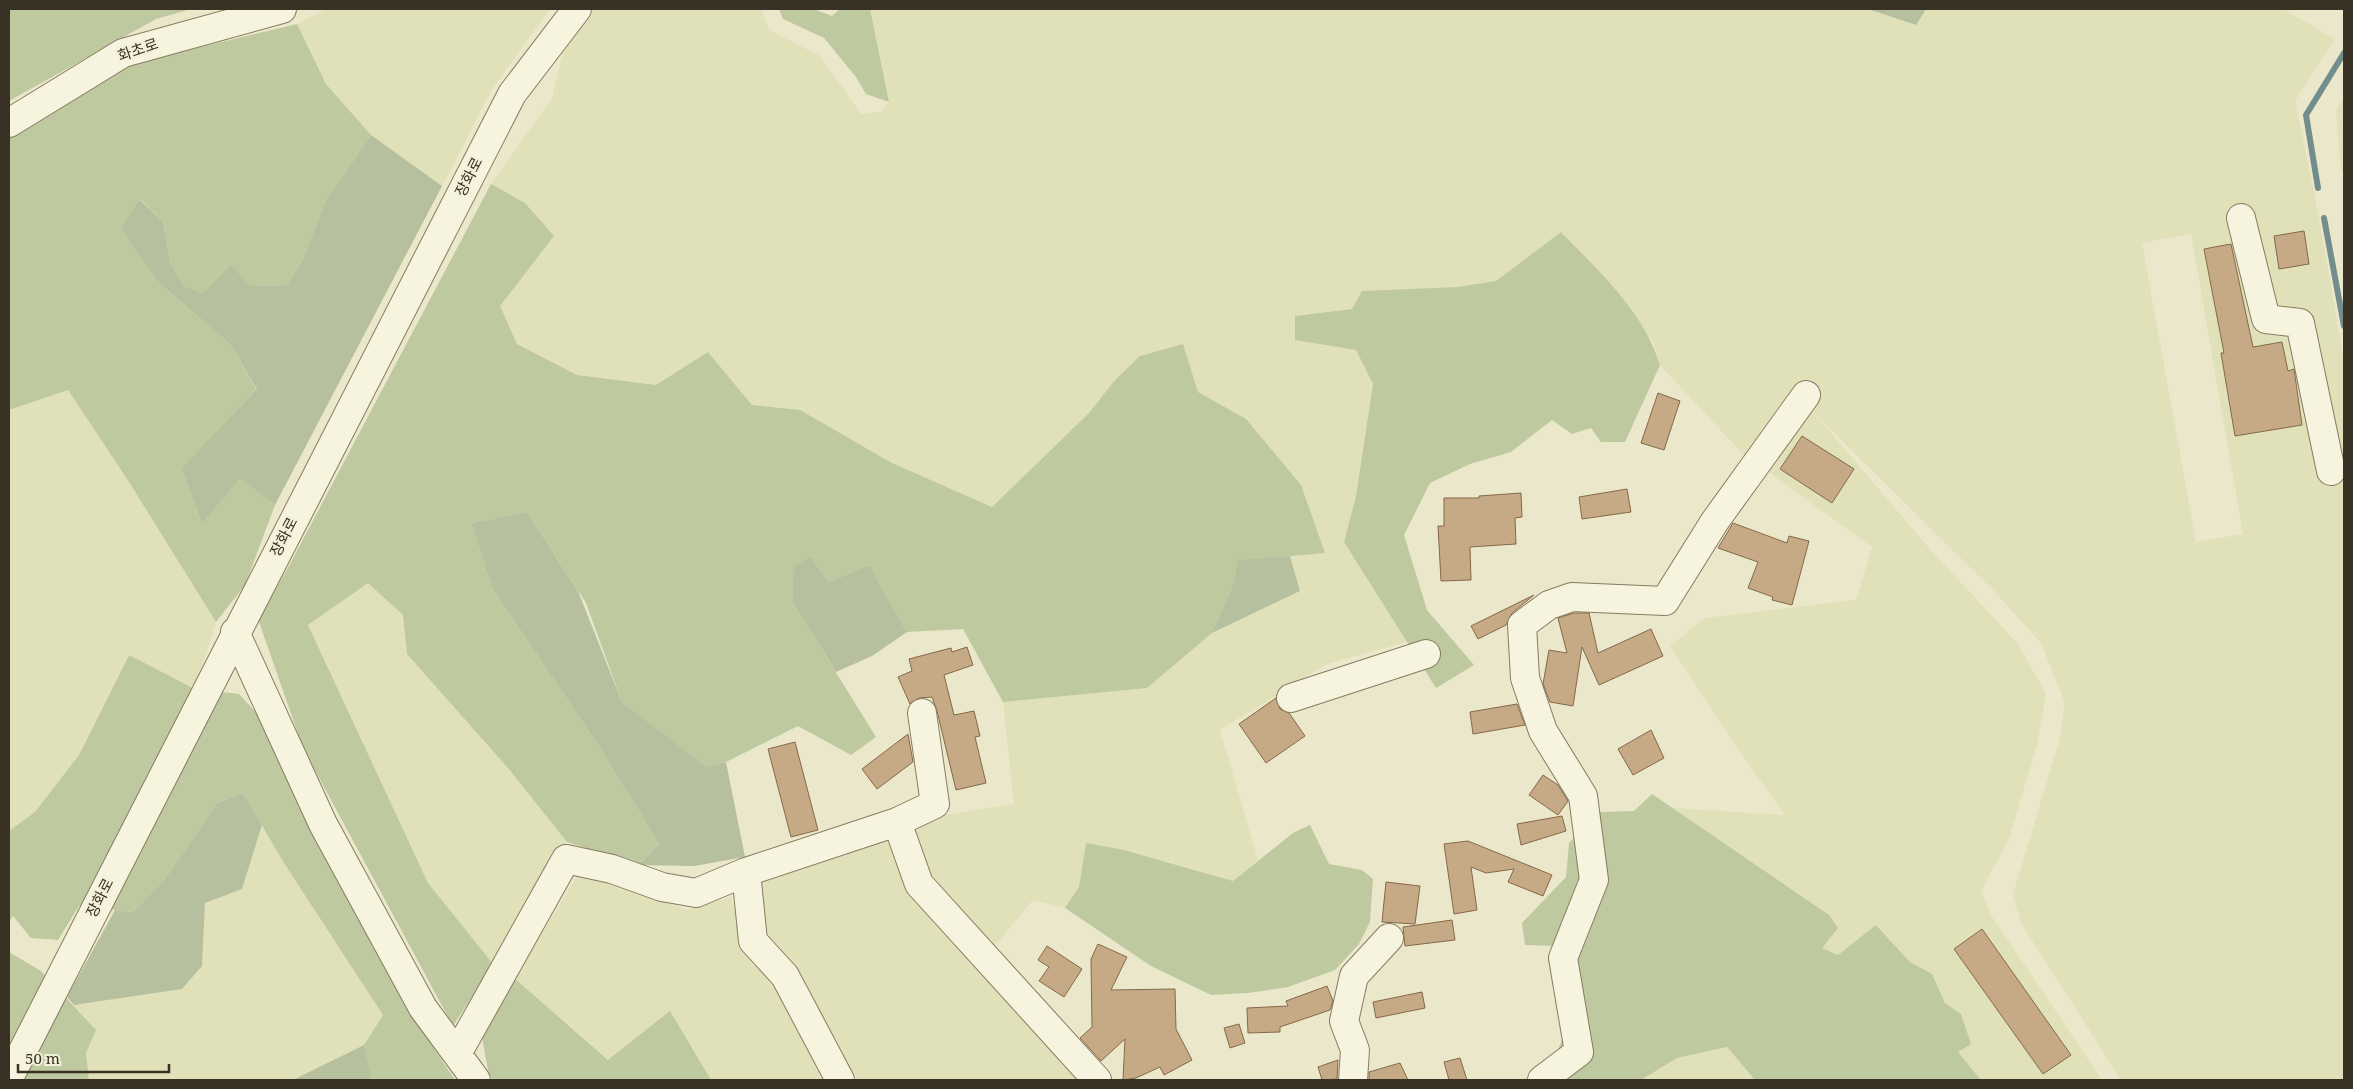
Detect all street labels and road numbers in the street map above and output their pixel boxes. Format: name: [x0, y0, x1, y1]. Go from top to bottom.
street label: 화초로: [115, 33, 161, 65]
street label: 장화로: [450, 154, 486, 200]
street label: 장화로: [265, 514, 301, 560]
street label: 장화로: [81, 875, 117, 921]

